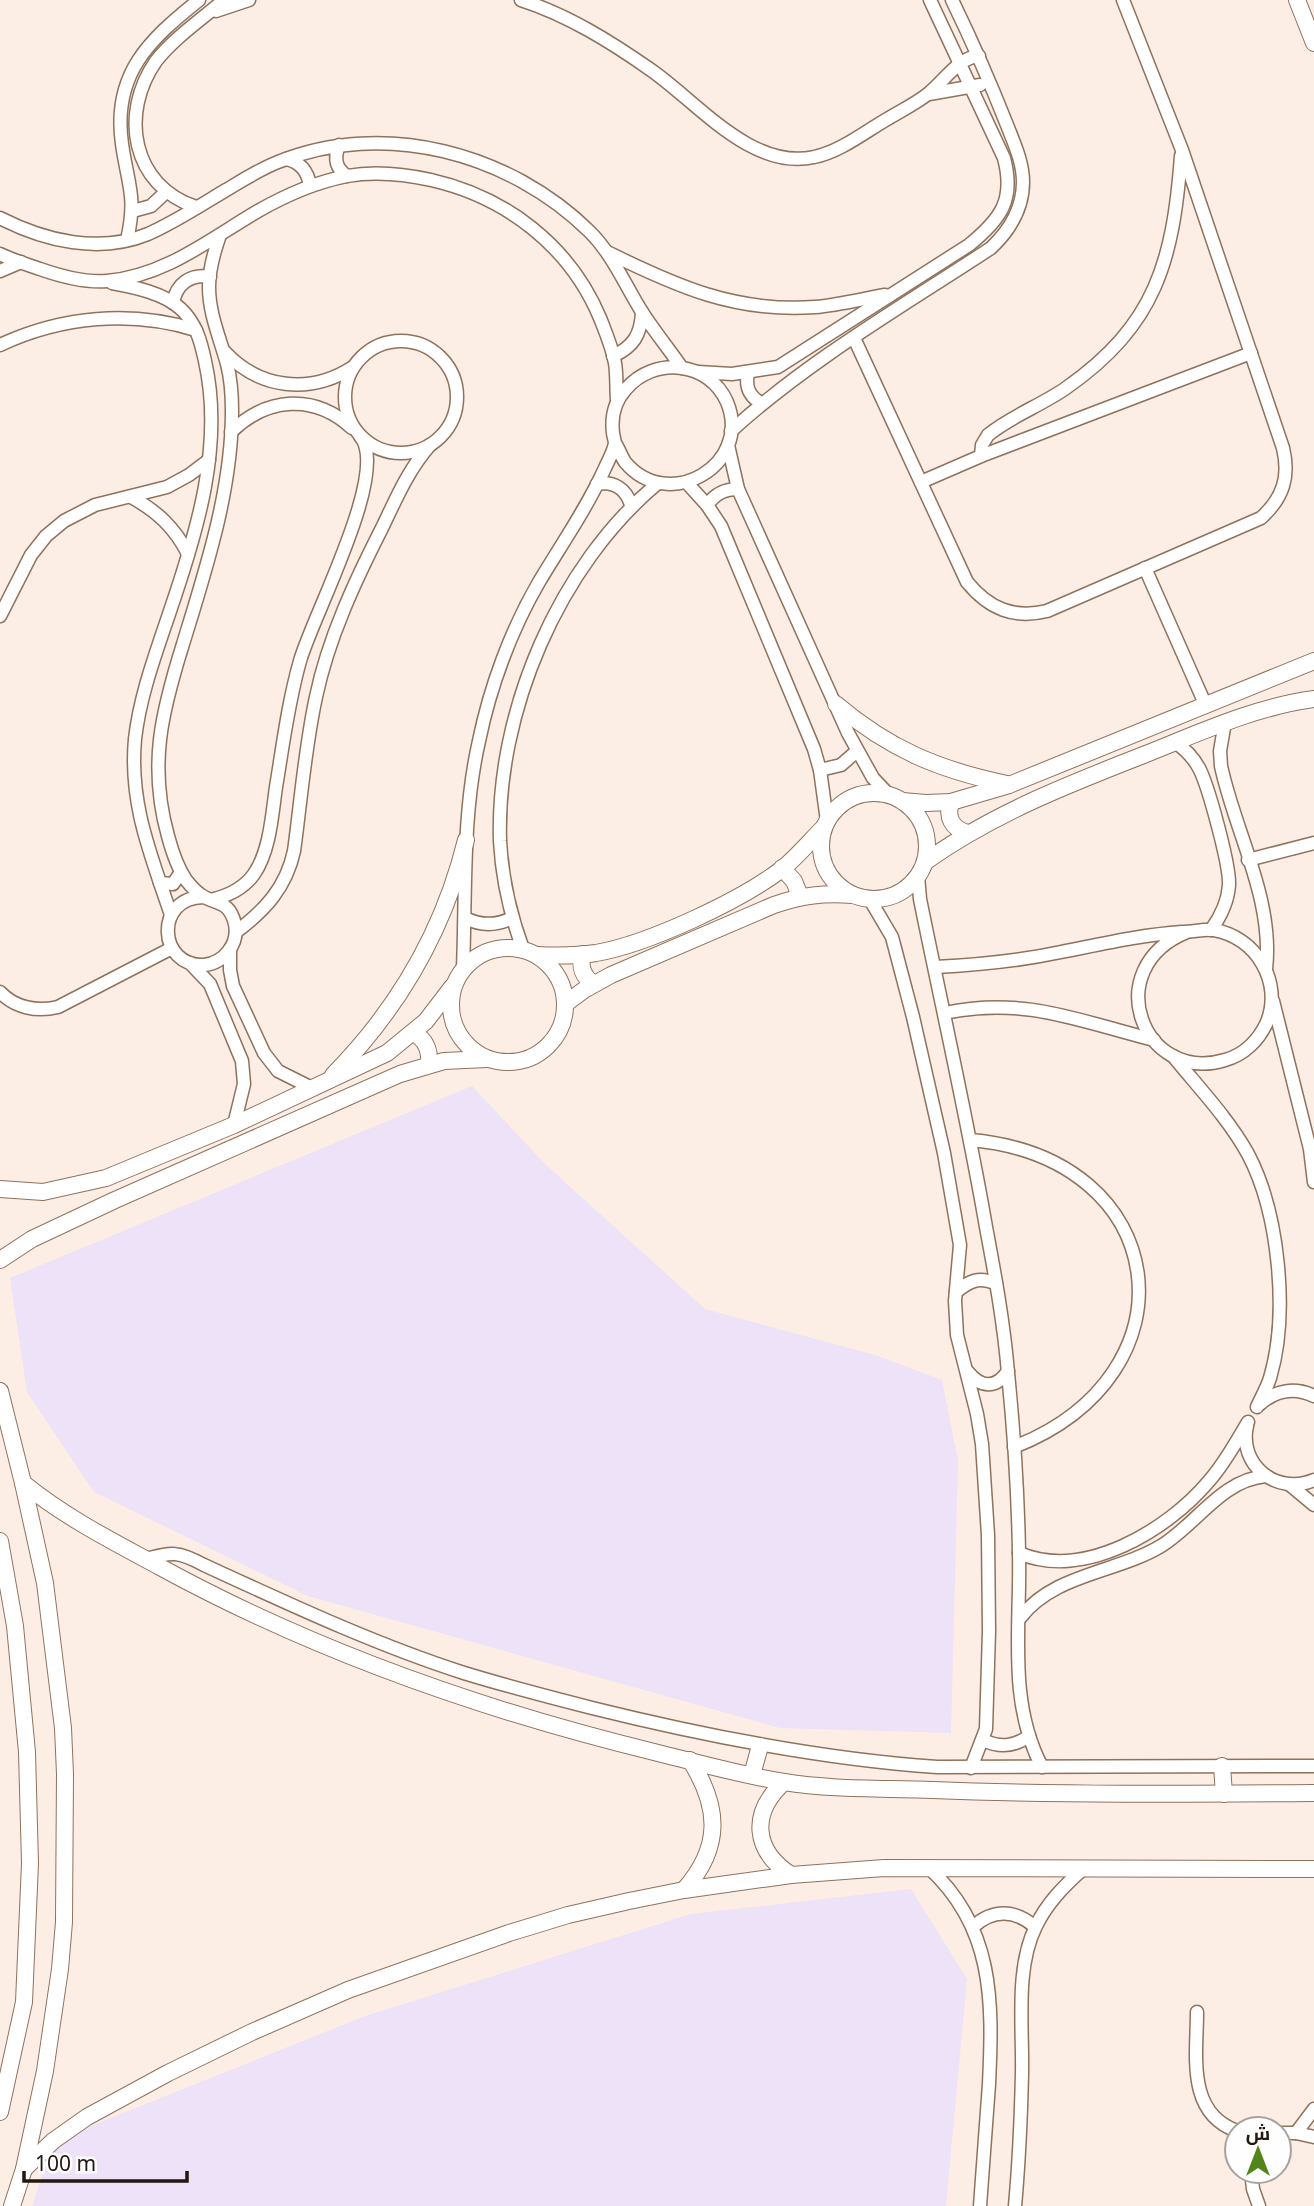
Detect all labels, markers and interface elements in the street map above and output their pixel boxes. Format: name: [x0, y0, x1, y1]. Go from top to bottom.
north arrow: [1223, 2115, 1293, 2185]
text: ش: [1246, 2120, 1270, 2146]
scale bar: [24, 2140, 187, 2184]
text: 100 m: [35, 2149, 96, 2177]

